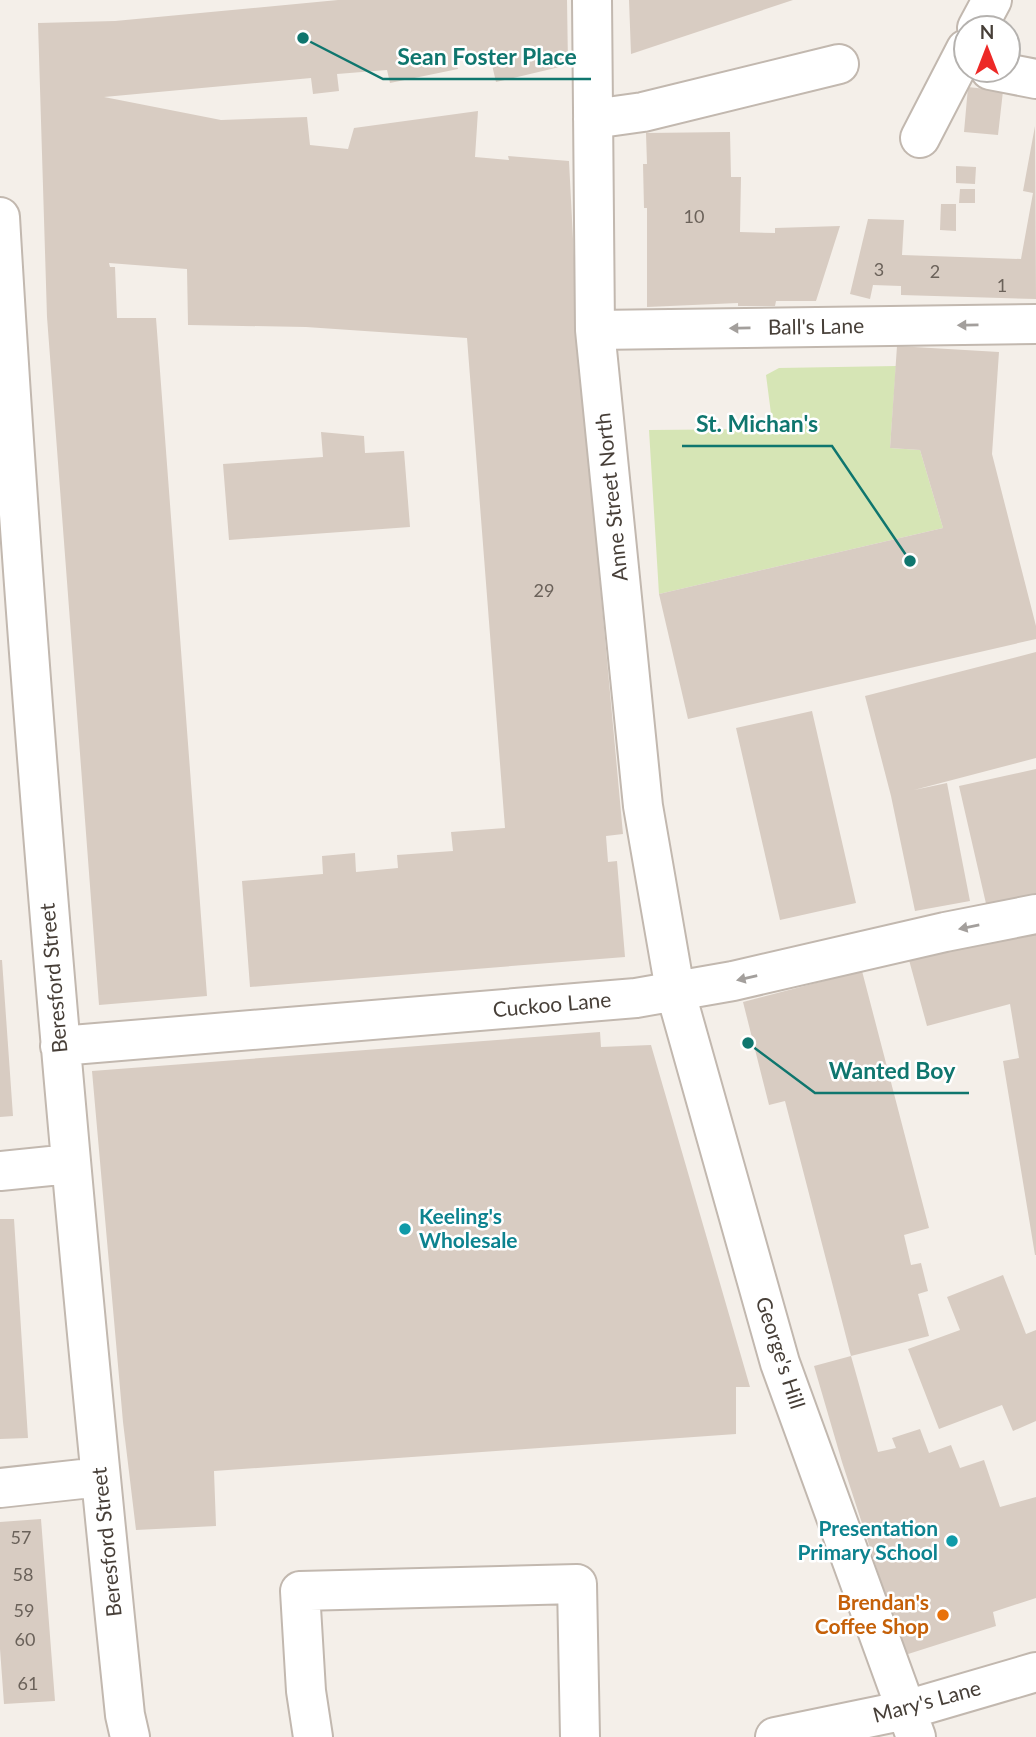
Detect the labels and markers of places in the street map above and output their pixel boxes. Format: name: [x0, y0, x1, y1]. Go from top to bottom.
callout: Sean Foster Place: [383, 35, 591, 79]
callout: St. Michan's: [682, 402, 832, 446]
callout: Wanted Boy: [815, 1049, 969, 1093]
place label: Keeling's Wholesale: [419, 1203, 518, 1252]
marker: Keeling's Wholesale: [397, 1221, 413, 1237]
place label: Presentation Primary School: [797, 1515, 938, 1564]
marker: Presentation Primary School: [944, 1533, 960, 1549]
place label: Brendan's Coffee Shop: [815, 1589, 929, 1638]
marker: Brendan's Coffee Shop: [935, 1607, 951, 1623]

